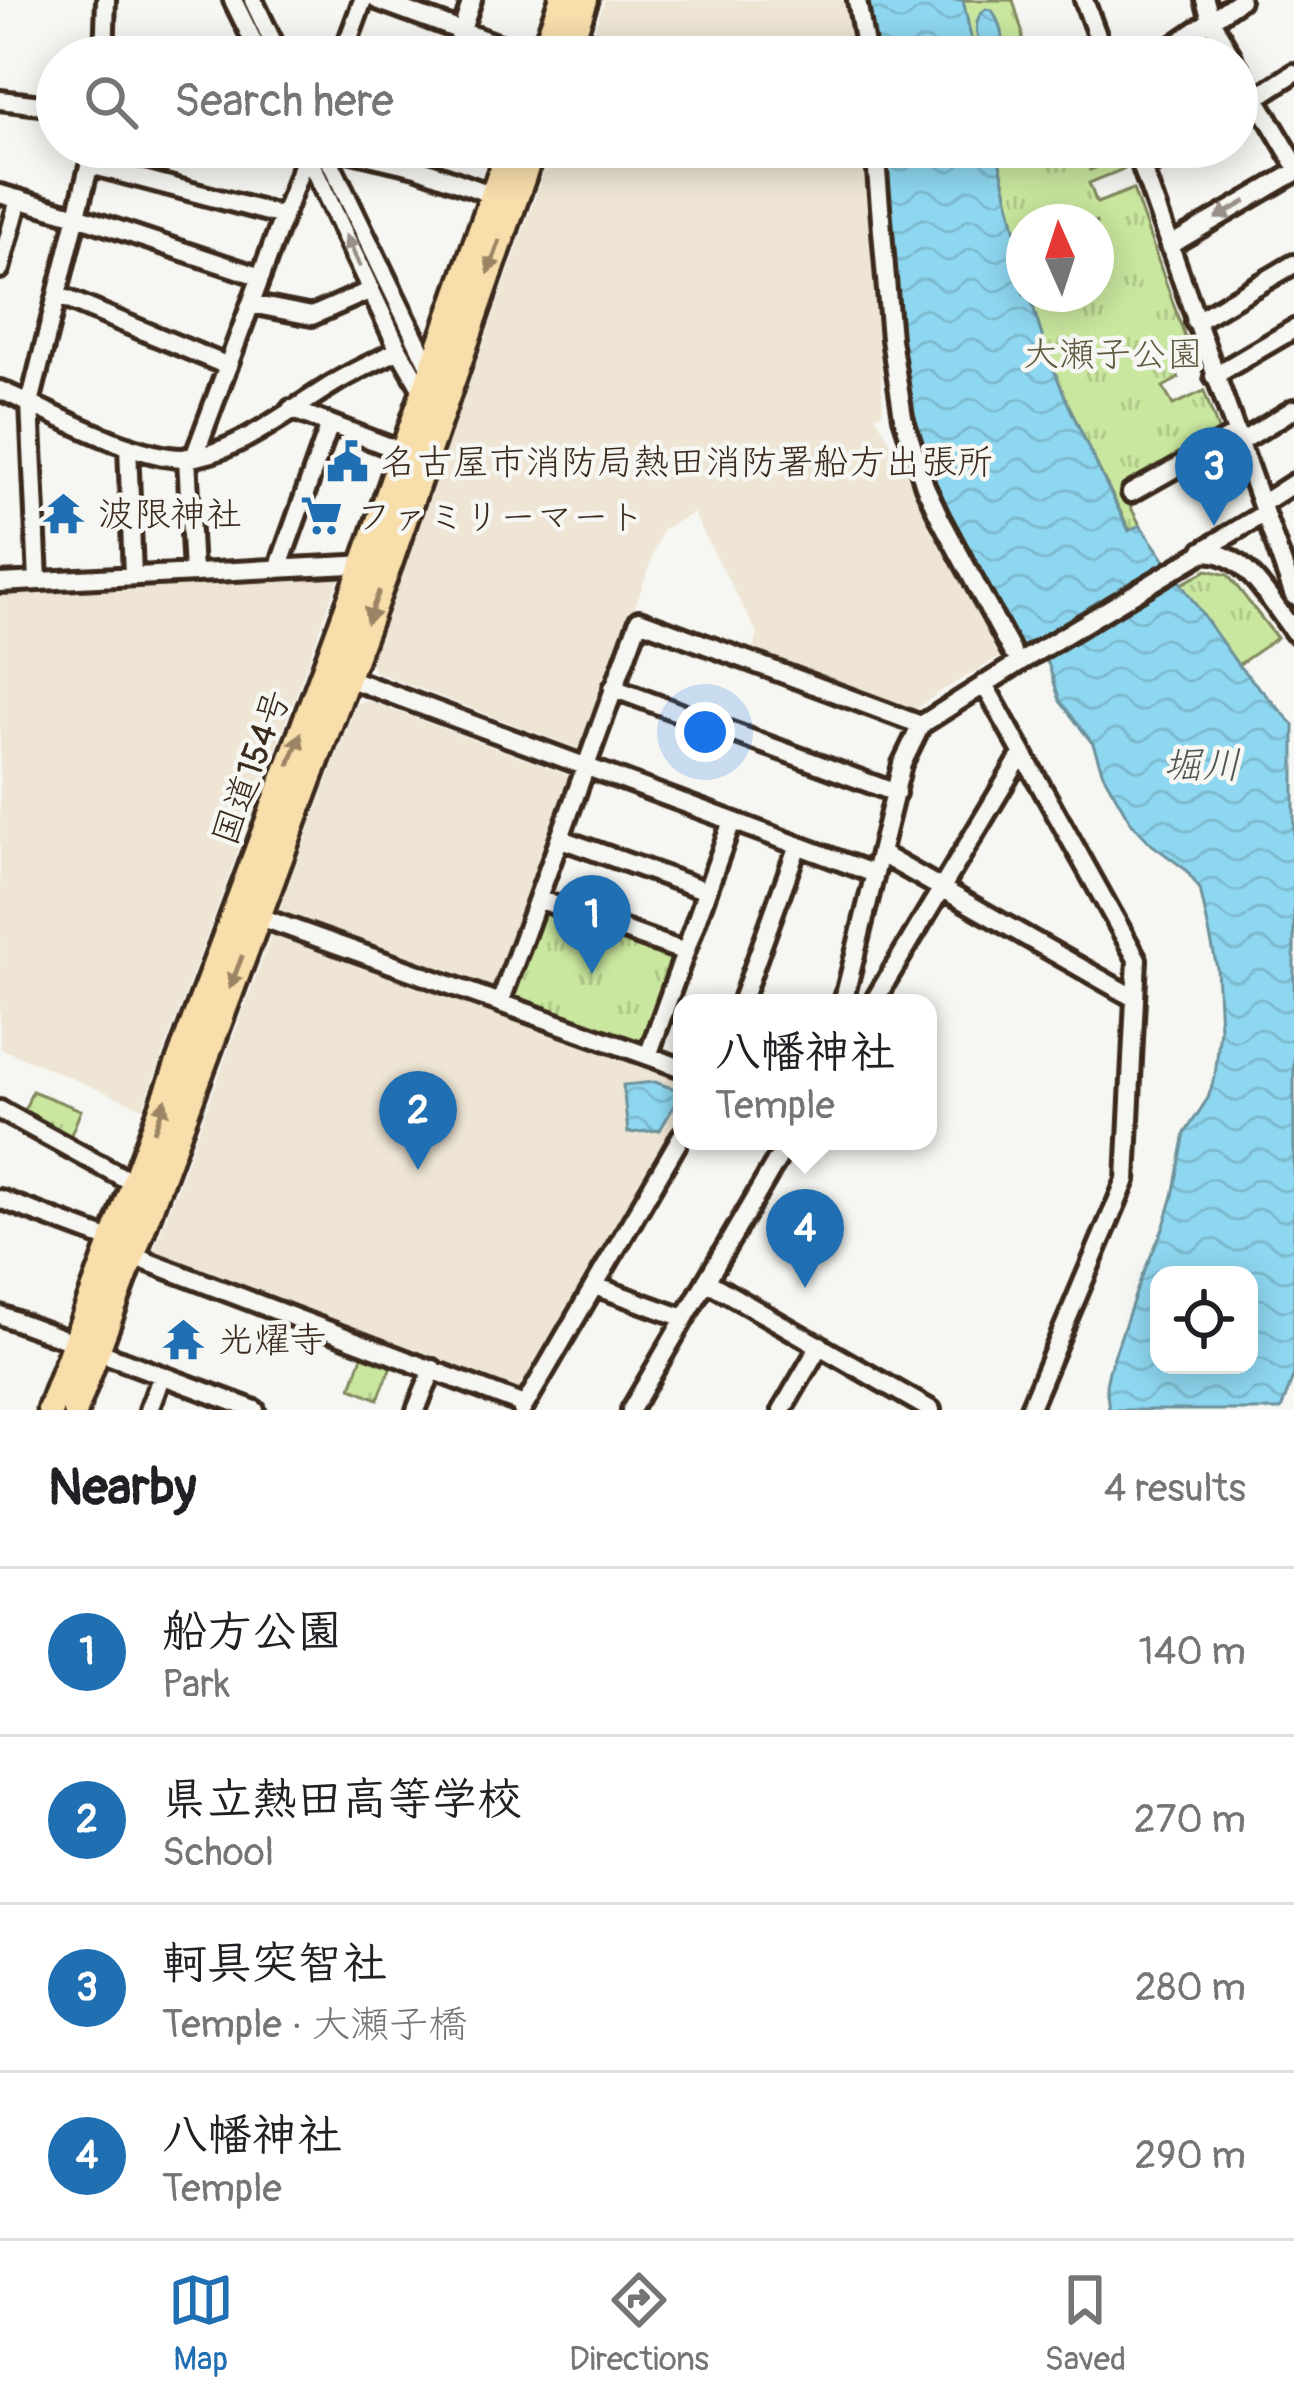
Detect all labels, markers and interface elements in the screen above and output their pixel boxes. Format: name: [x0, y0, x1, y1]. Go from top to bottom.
search box: [36, 36, 1258, 168]
icon: search: [78, 69, 144, 135]
text: Search here: [174, 74, 394, 130]
one-way arrow: [1215, 198, 1248, 219]
north arrow: [1006, 204, 1114, 312]
one-way arrow: [343, 233, 363, 268]
one-way arrow: [484, 240, 502, 276]
park label: 大瀬子公園: [1023, 332, 1203, 377]
pin: 3: [1175, 427, 1253, 526]
public building icon: 名古屋市消防局熱田消防署船方出張所: [324, 438, 370, 484]
place label: 名古屋市消防局熱田消防署船方出張所: [381, 440, 993, 485]
temple icon: 波限神社: [41, 490, 87, 536]
place label: 波限神社: [98, 492, 242, 537]
supermarket icon: ファミリーマート: [299, 493, 345, 539]
place label: ファミリーマート: [356, 495, 645, 540]
one-way arrow: [362, 589, 381, 625]
street label: 国道154号: [202, 683, 300, 852]
your location: [675, 702, 735, 762]
one-way arrow: [287, 731, 306, 767]
water label: 堀川: [1163, 741, 1241, 790]
pin: 1: [553, 875, 631, 974]
one-way arrow: [226, 955, 244, 991]
popup: [673, 994, 937, 1150]
text: 八幡神社: [715, 1025, 895, 1081]
pin: 2: [379, 1071, 457, 1170]
text: Temple: [715, 1081, 835, 1130]
one-way arrow: [152, 1096, 170, 1132]
pin: 4: [766, 1189, 844, 1288]
map controls: [1150, 1266, 1258, 1374]
button: locate: [1150, 1266, 1258, 1374]
temple icon: 光燿寺: [161, 1316, 207, 1362]
place label: 光燿寺: [218, 1318, 326, 1363]
text: Nearby: [48, 1456, 196, 1520]
text: 4 results: [1104, 1464, 1246, 1513]
text: 船方公園: [162, 1604, 342, 1660]
text: 1: [79, 1627, 95, 1676]
text: 140 m: [1138, 1627, 1246, 1676]
text: Park: [162, 1660, 230, 1709]
text: 県立熱田高等学校: [162, 1772, 522, 1828]
text: 2: [76, 1795, 98, 1844]
text: 270 m: [1134, 1795, 1246, 1844]
text: School: [162, 1828, 274, 1877]
text: 軻具突智社: [162, 1936, 387, 1992]
text: 3: [76, 1963, 98, 2012]
text: 280 m: [1135, 1963, 1246, 2012]
text: Temple · 大瀬子橋: [162, 2000, 467, 2049]
text: 八幡神社: [162, 2108, 342, 2164]
text: 4: [76, 2131, 98, 2180]
text: 290 m: [1134, 2131, 1246, 2180]
text: Temple: [162, 2164, 282, 2213]
tab: Map: [168, 2267, 234, 2380]
tab: Directions: [569, 2267, 709, 2380]
tab: Saved: [1044, 2267, 1126, 2380]

